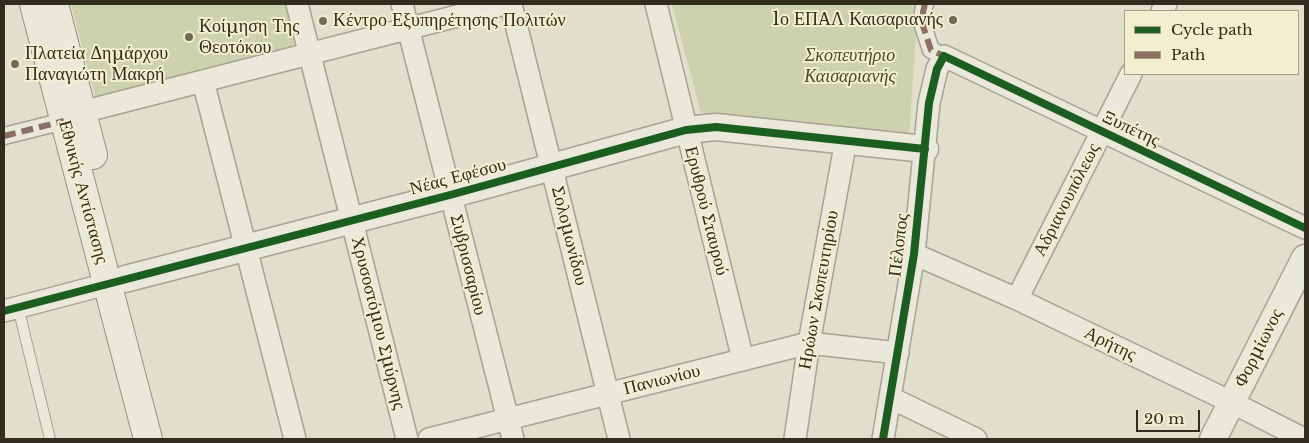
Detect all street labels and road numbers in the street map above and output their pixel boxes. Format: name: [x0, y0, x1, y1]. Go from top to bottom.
street label: Ξυπέτης: [1099, 106, 1163, 152]
street label: Εθνικής Αντίστασης: [53, 118, 113, 266]
street label: Αδριανουπόλεως: [1029, 140, 1105, 260]
street label: Ερυθρού Σταυρού: [680, 144, 732, 278]
street label: Νέας Εφέσου: [407, 154, 509, 200]
street label: Σολομωνίδου: [546, 184, 592, 288]
street label: Ηρώων Σκοπευτηρίου: [794, 209, 844, 371]
street label: Συβρισσαρίου: [445, 212, 491, 318]
street label: Πέλοπος: [884, 212, 914, 278]
street label: Χρυσοστόμου Σμύρνης: [346, 234, 410, 412]
street label: Φορμίωνος: [1230, 305, 1288, 391]
street label: Αρήτης: [1080, 322, 1140, 366]
street label: Πανιωνίου: [621, 360, 703, 400]

